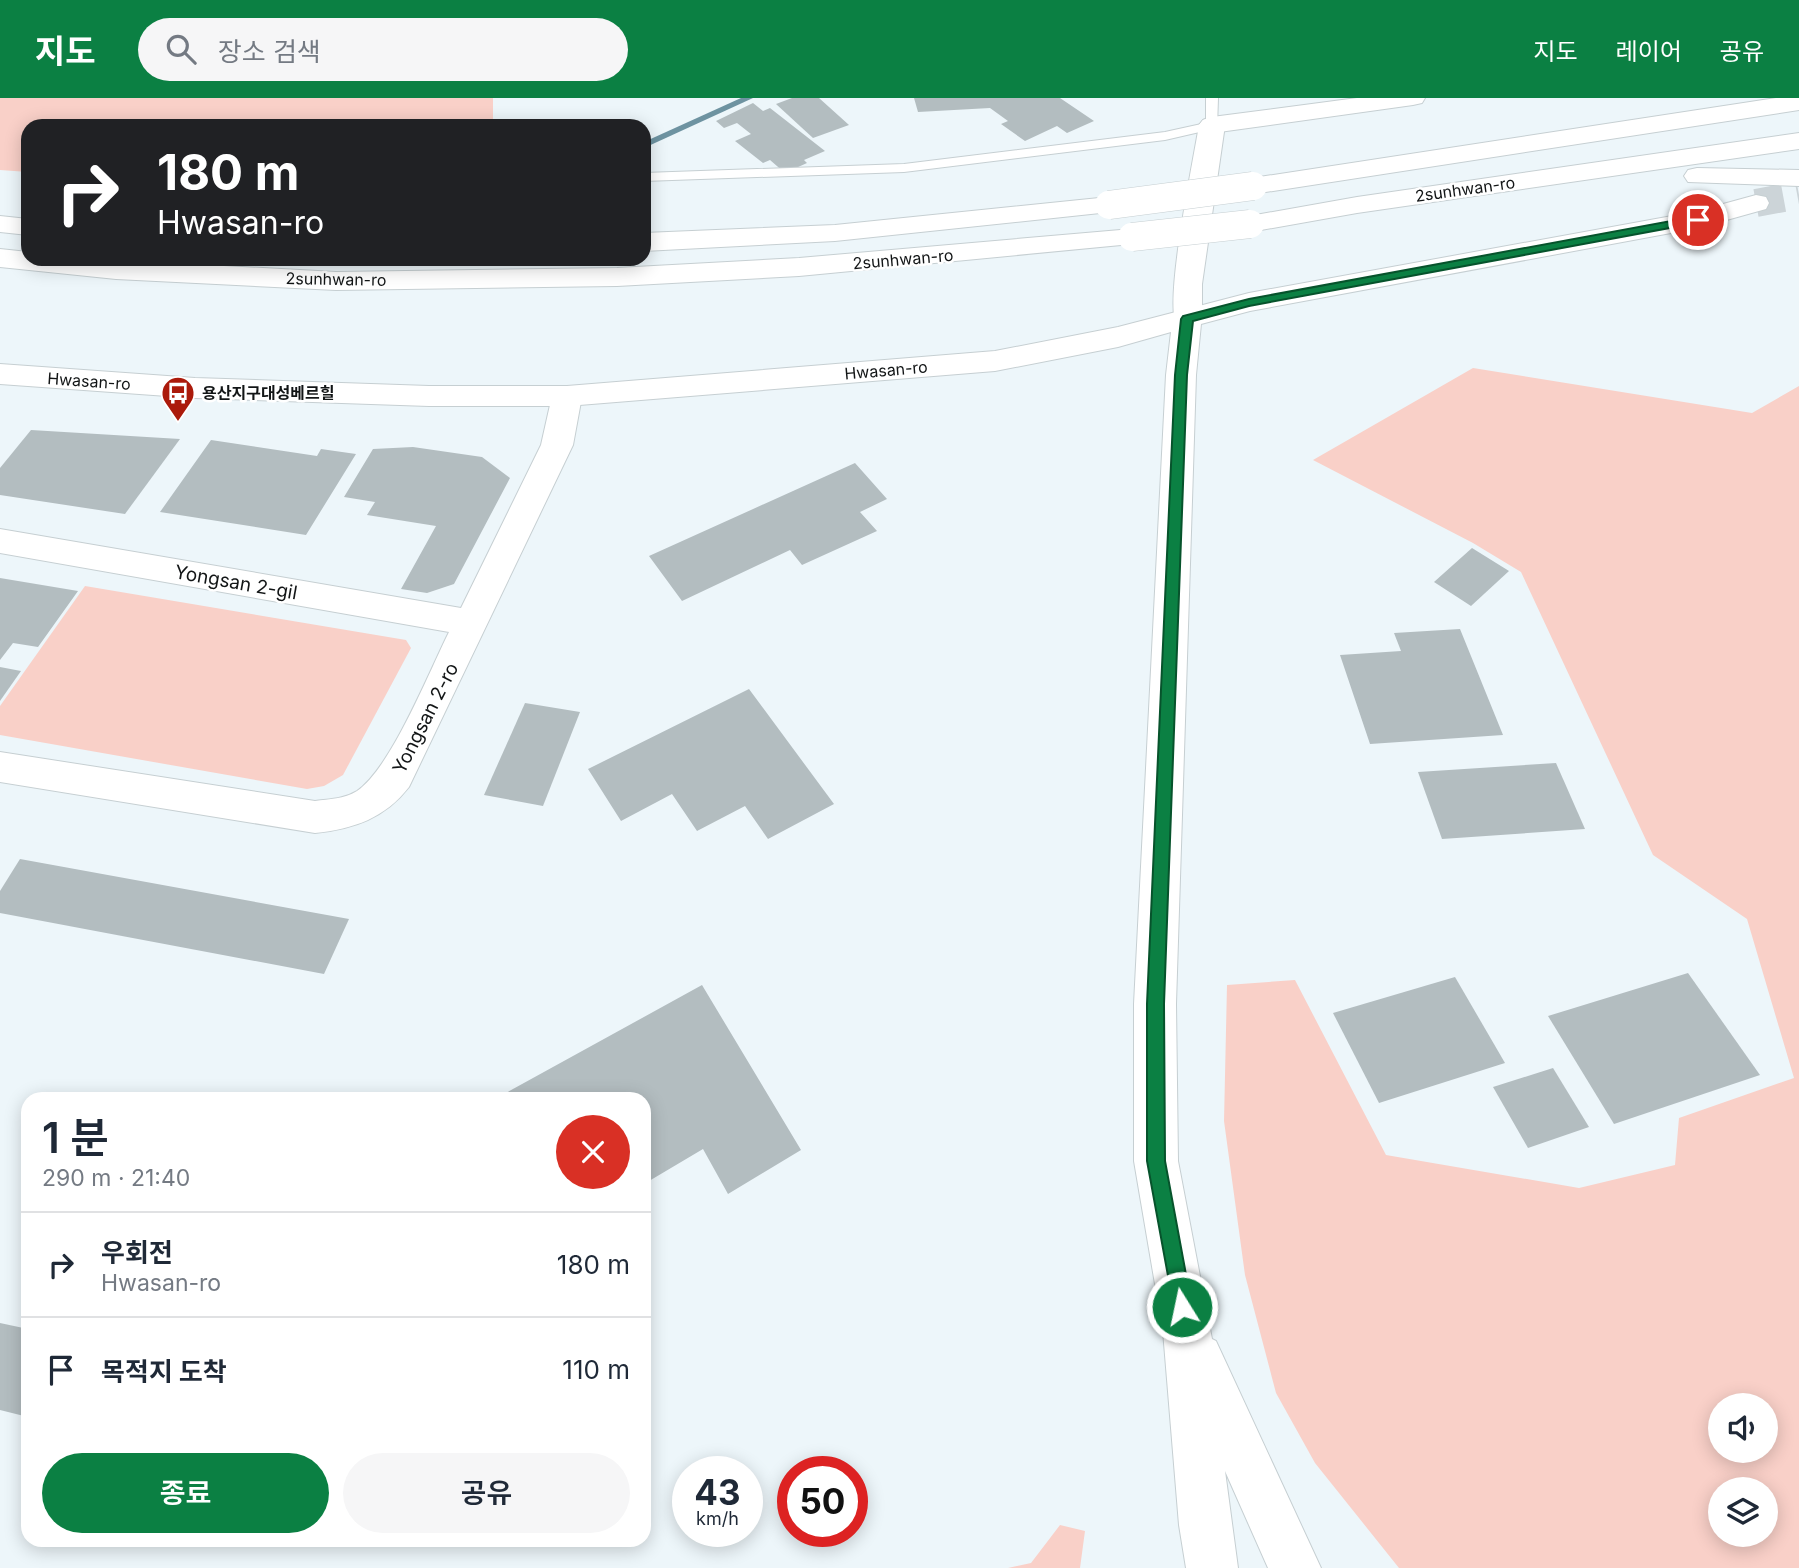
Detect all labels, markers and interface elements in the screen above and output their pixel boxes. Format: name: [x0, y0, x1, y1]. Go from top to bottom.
search box: [138, 18, 628, 81]
icon: search: [162, 30, 200, 68]
text: 지도: [35, 31, 96, 71]
text: 장소 검색: [218, 36, 321, 67]
text: 지도: [1533, 37, 1578, 66]
text: 레이어: [1616, 37, 1682, 66]
text: 공유: [1720, 37, 1764, 66]
text: 180 m: [157, 143, 299, 202]
icon: right: [42, 147, 133, 238]
street label: 2sunhwan-ro: [1414, 172, 1516, 206]
pin: [1668, 190, 1728, 250]
icon: arrive: [1679, 201, 1717, 239]
text: Hwasan-ro: [157, 203, 324, 242]
street label: 2sunhwan-ro: [852, 245, 954, 273]
street label: 2sunhwan-ro: [285, 268, 387, 290]
street label: Hwasan-ro: [844, 356, 928, 384]
street label: Hwasan-ro: [47, 368, 131, 394]
bus stop icon: 용산지구대성베르힐: [159, 374, 197, 423]
place label: 용산지구대성베르힐: [202, 383, 334, 403]
street label: Yongsan 2-gil: [173, 560, 299, 605]
street label: Yongsan 2-ro: [388, 659, 463, 778]
text: 1 분: [42, 1112, 109, 1163]
button: close: [556, 1115, 630, 1189]
text: 290 m · 21:40: [42, 1164, 190, 1192]
text: 우회전: [101, 1237, 173, 1268]
icon: right: [42, 1246, 80, 1284]
text: 180 m: [557, 1249, 630, 1280]
text: Hwasan-ro: [101, 1269, 221, 1297]
position arrow: [1145, 1270, 1219, 1344]
icon: arrive: [42, 1351, 80, 1389]
text: 110 m: [562, 1354, 630, 1385]
text: 목적지 도착: [101, 1356, 227, 1387]
map controls: [1708, 1393, 1778, 1547]
button: sound: [1708, 1393, 1778, 1463]
button: 종료: [42, 1453, 329, 1533]
button: 공유: [343, 1453, 630, 1533]
speed limit sign: 50: [777, 1456, 868, 1547]
text: 43: [694, 1471, 741, 1513]
button: layers: [1708, 1477, 1778, 1547]
text: km/h: [696, 1508, 739, 1529]

